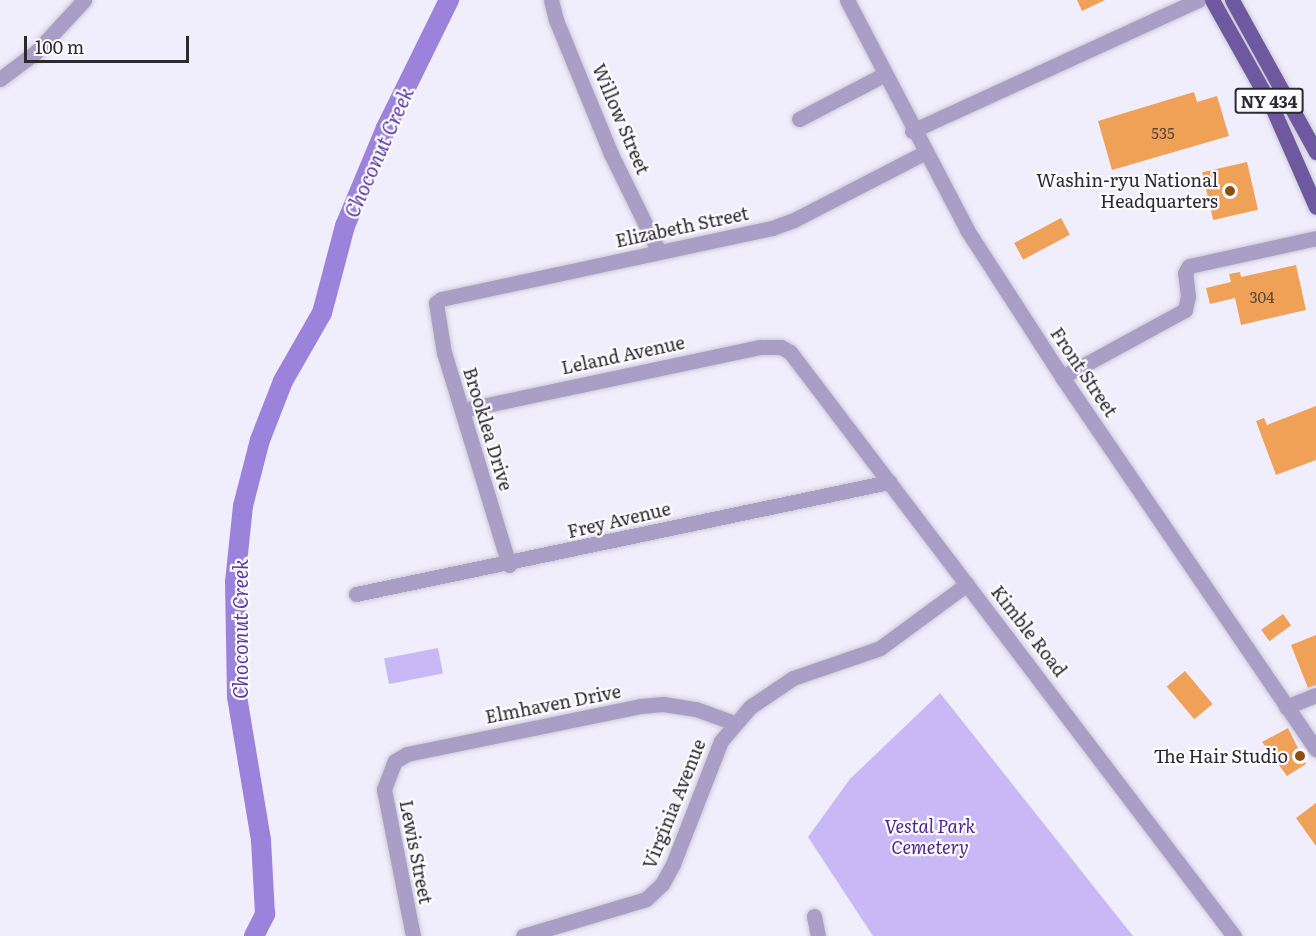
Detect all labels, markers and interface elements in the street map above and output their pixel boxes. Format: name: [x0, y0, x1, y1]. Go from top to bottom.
scale bar: [27, 24, 192, 62]
text: 100 m: [35, 33, 84, 60]
street label: Willow Street: [588, 60, 654, 178]
water label: Choconut Creek: [339, 83, 417, 221]
road number: NY 434: [1234, 88, 1304, 114]
house number: 535: [1151, 124, 1175, 142]
place label: Washin-ryu National Headquarters: [1036, 170, 1218, 213]
marker: Washin-ryu National Headquarters: [1223, 184, 1237, 198]
street label: Elizabeth Street: [613, 202, 751, 252]
house number: 304: [1249, 288, 1275, 306]
street label: Front Street: [1046, 323, 1122, 421]
street label: Leland Avenue: [559, 331, 687, 379]
street label: Brooklea Drive: [459, 365, 517, 493]
street label: Frey Avenue: [565, 498, 673, 542]
water label: Choconut Creek: [227, 559, 251, 699]
street label: Kimble Road: [987, 581, 1071, 681]
street label: Elmhaven Drive: [483, 680, 623, 728]
street label: Virginia Avenue: [638, 736, 710, 872]
place label: The Hair Studio: [1153, 745, 1288, 767]
marker: The Hair Studio: [1293, 749, 1307, 763]
street label: Lewis Street: [395, 798, 437, 906]
park label: Vestal Park Cemetery: [885, 816, 975, 858]

